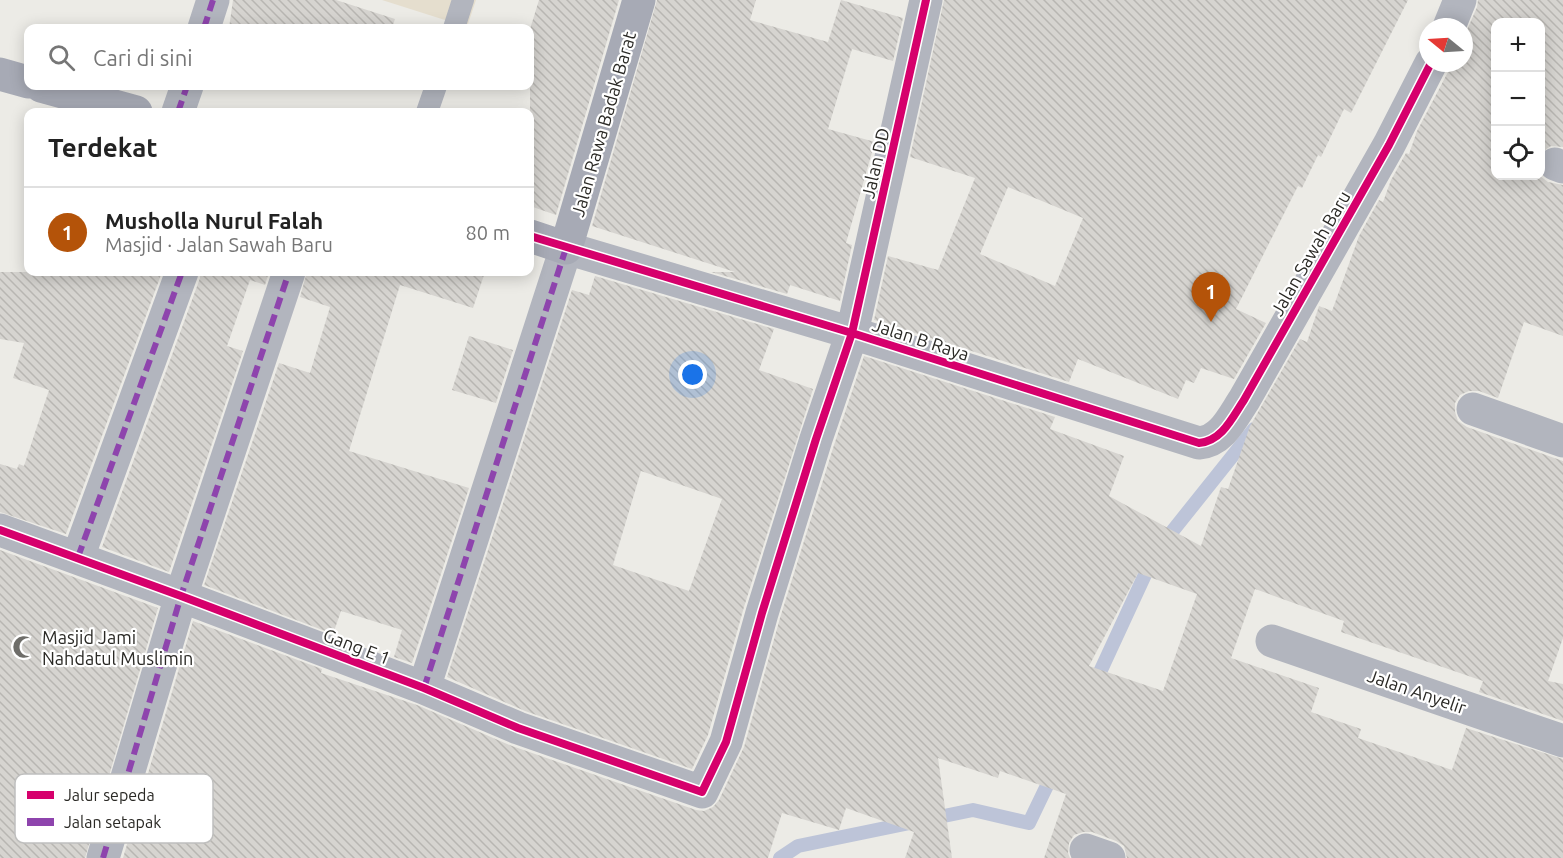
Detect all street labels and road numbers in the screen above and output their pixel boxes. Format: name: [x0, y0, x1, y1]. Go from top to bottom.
street label: Jalan Rawa Badak Barat: [567, 29, 639, 219]
street label: Jalan DD: [857, 126, 893, 200]
street label: Jalan Sawah Baru: [1266, 187, 1354, 319]
street label: Jalan B Raya: [870, 314, 972, 364]
street label: Gang E 1: [321, 624, 393, 668]
street label: Jalan Anyelir: [1365, 665, 1469, 717]

